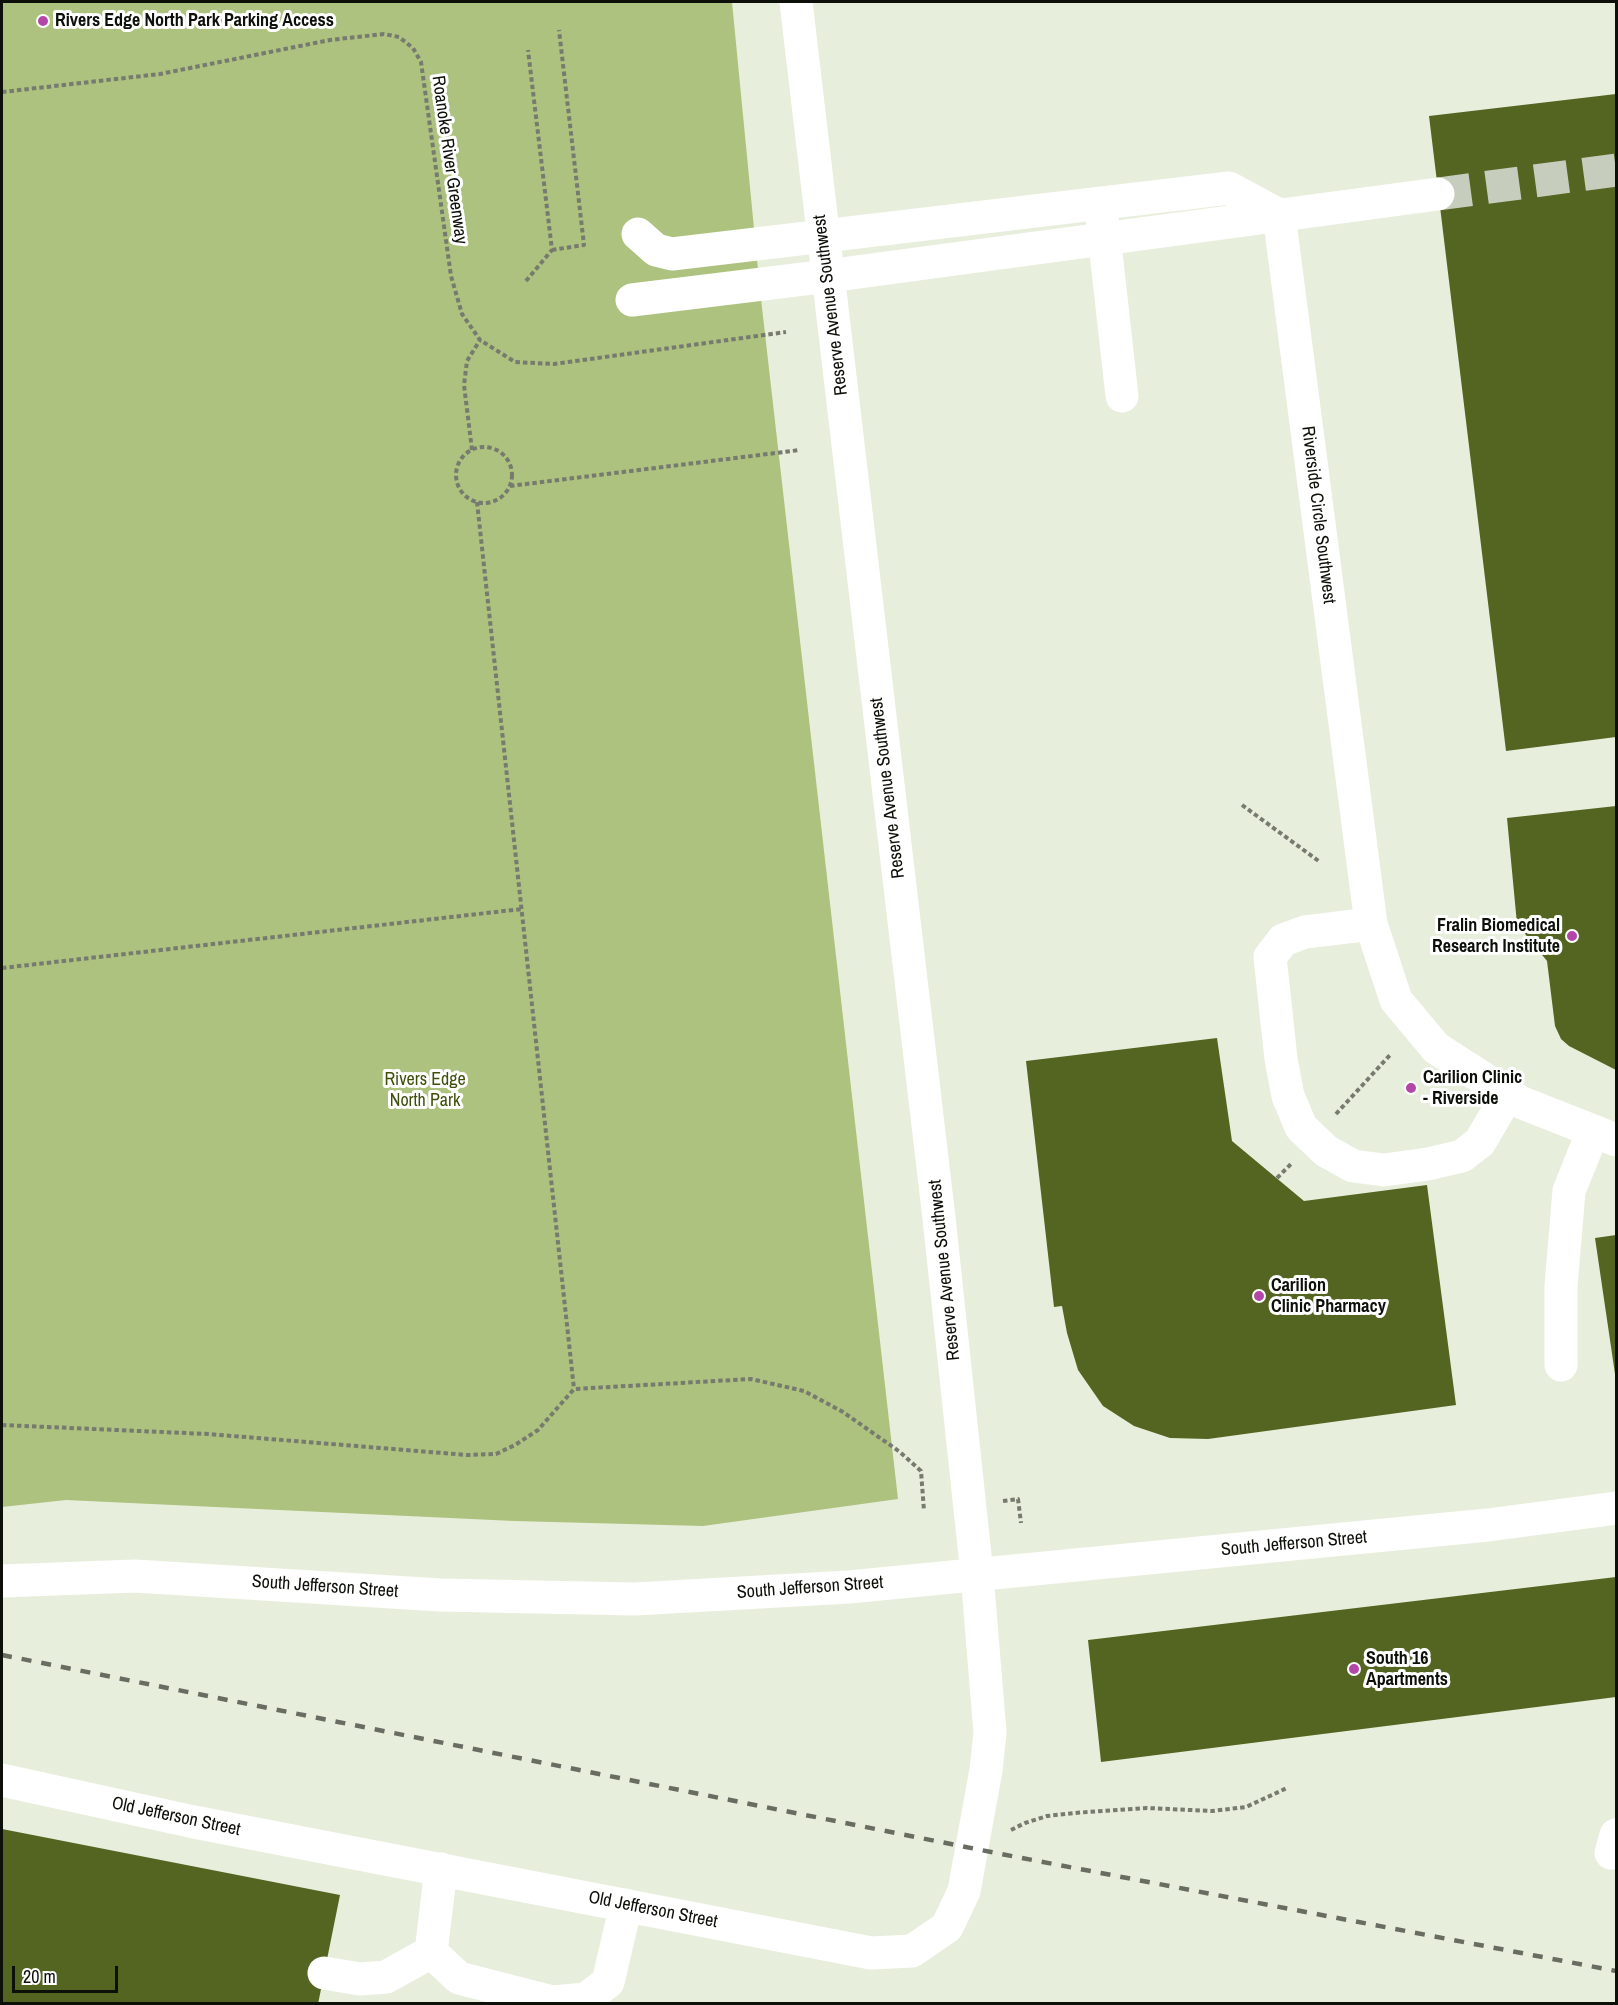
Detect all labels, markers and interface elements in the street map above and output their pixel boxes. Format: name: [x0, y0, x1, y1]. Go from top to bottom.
place label: Rivers Edge North Park Parking Access: [55, 10, 334, 32]
marker: Rivers Edge North Park Parking Access: [36, 14, 50, 28]
street label: Roanoke River Greenway: [426, 74, 472, 246]
street label: Reserve Avenue Southwest: [809, 213, 853, 397]
street label: Riverside Circle Southwest: [1296, 425, 1340, 605]
street label: Reserve Avenue Southwest: [866, 696, 910, 880]
place label: Fralin Biomedical Research Institute: [1432, 915, 1560, 958]
marker: Fralin Biomedical Research Institute: [1565, 929, 1579, 943]
place label: Carilion Clinic - Riverside: [1423, 1067, 1522, 1110]
park label: Rivers Edge North Park: [384, 1069, 466, 1112]
marker: Carilion Clinic - Riverside: [1404, 1081, 1418, 1095]
street label: Reserve Avenue Southwest: [925, 1178, 965, 1362]
place label: Carilion Clinic Pharmacy: [1271, 1275, 1386, 1318]
marker: Carilion Clinic Pharmacy: [1252, 1289, 1266, 1303]
street label: South Jefferson Street: [1220, 1527, 1368, 1561]
street label: South Jefferson Street: [251, 1571, 399, 1603]
street label: South Jefferson Street: [736, 1572, 884, 1604]
place label: South 16 Apartments: [1366, 1648, 1448, 1690]
marker: South 16 Apartments: [1347, 1662, 1361, 1676]
street label: Old Jefferson Street: [110, 1793, 242, 1841]
street label: Old Jefferson Street: [587, 1887, 719, 1933]
scale bar: [15, 1954, 122, 1992]
text: 20 m: [23, 1964, 56, 1989]

